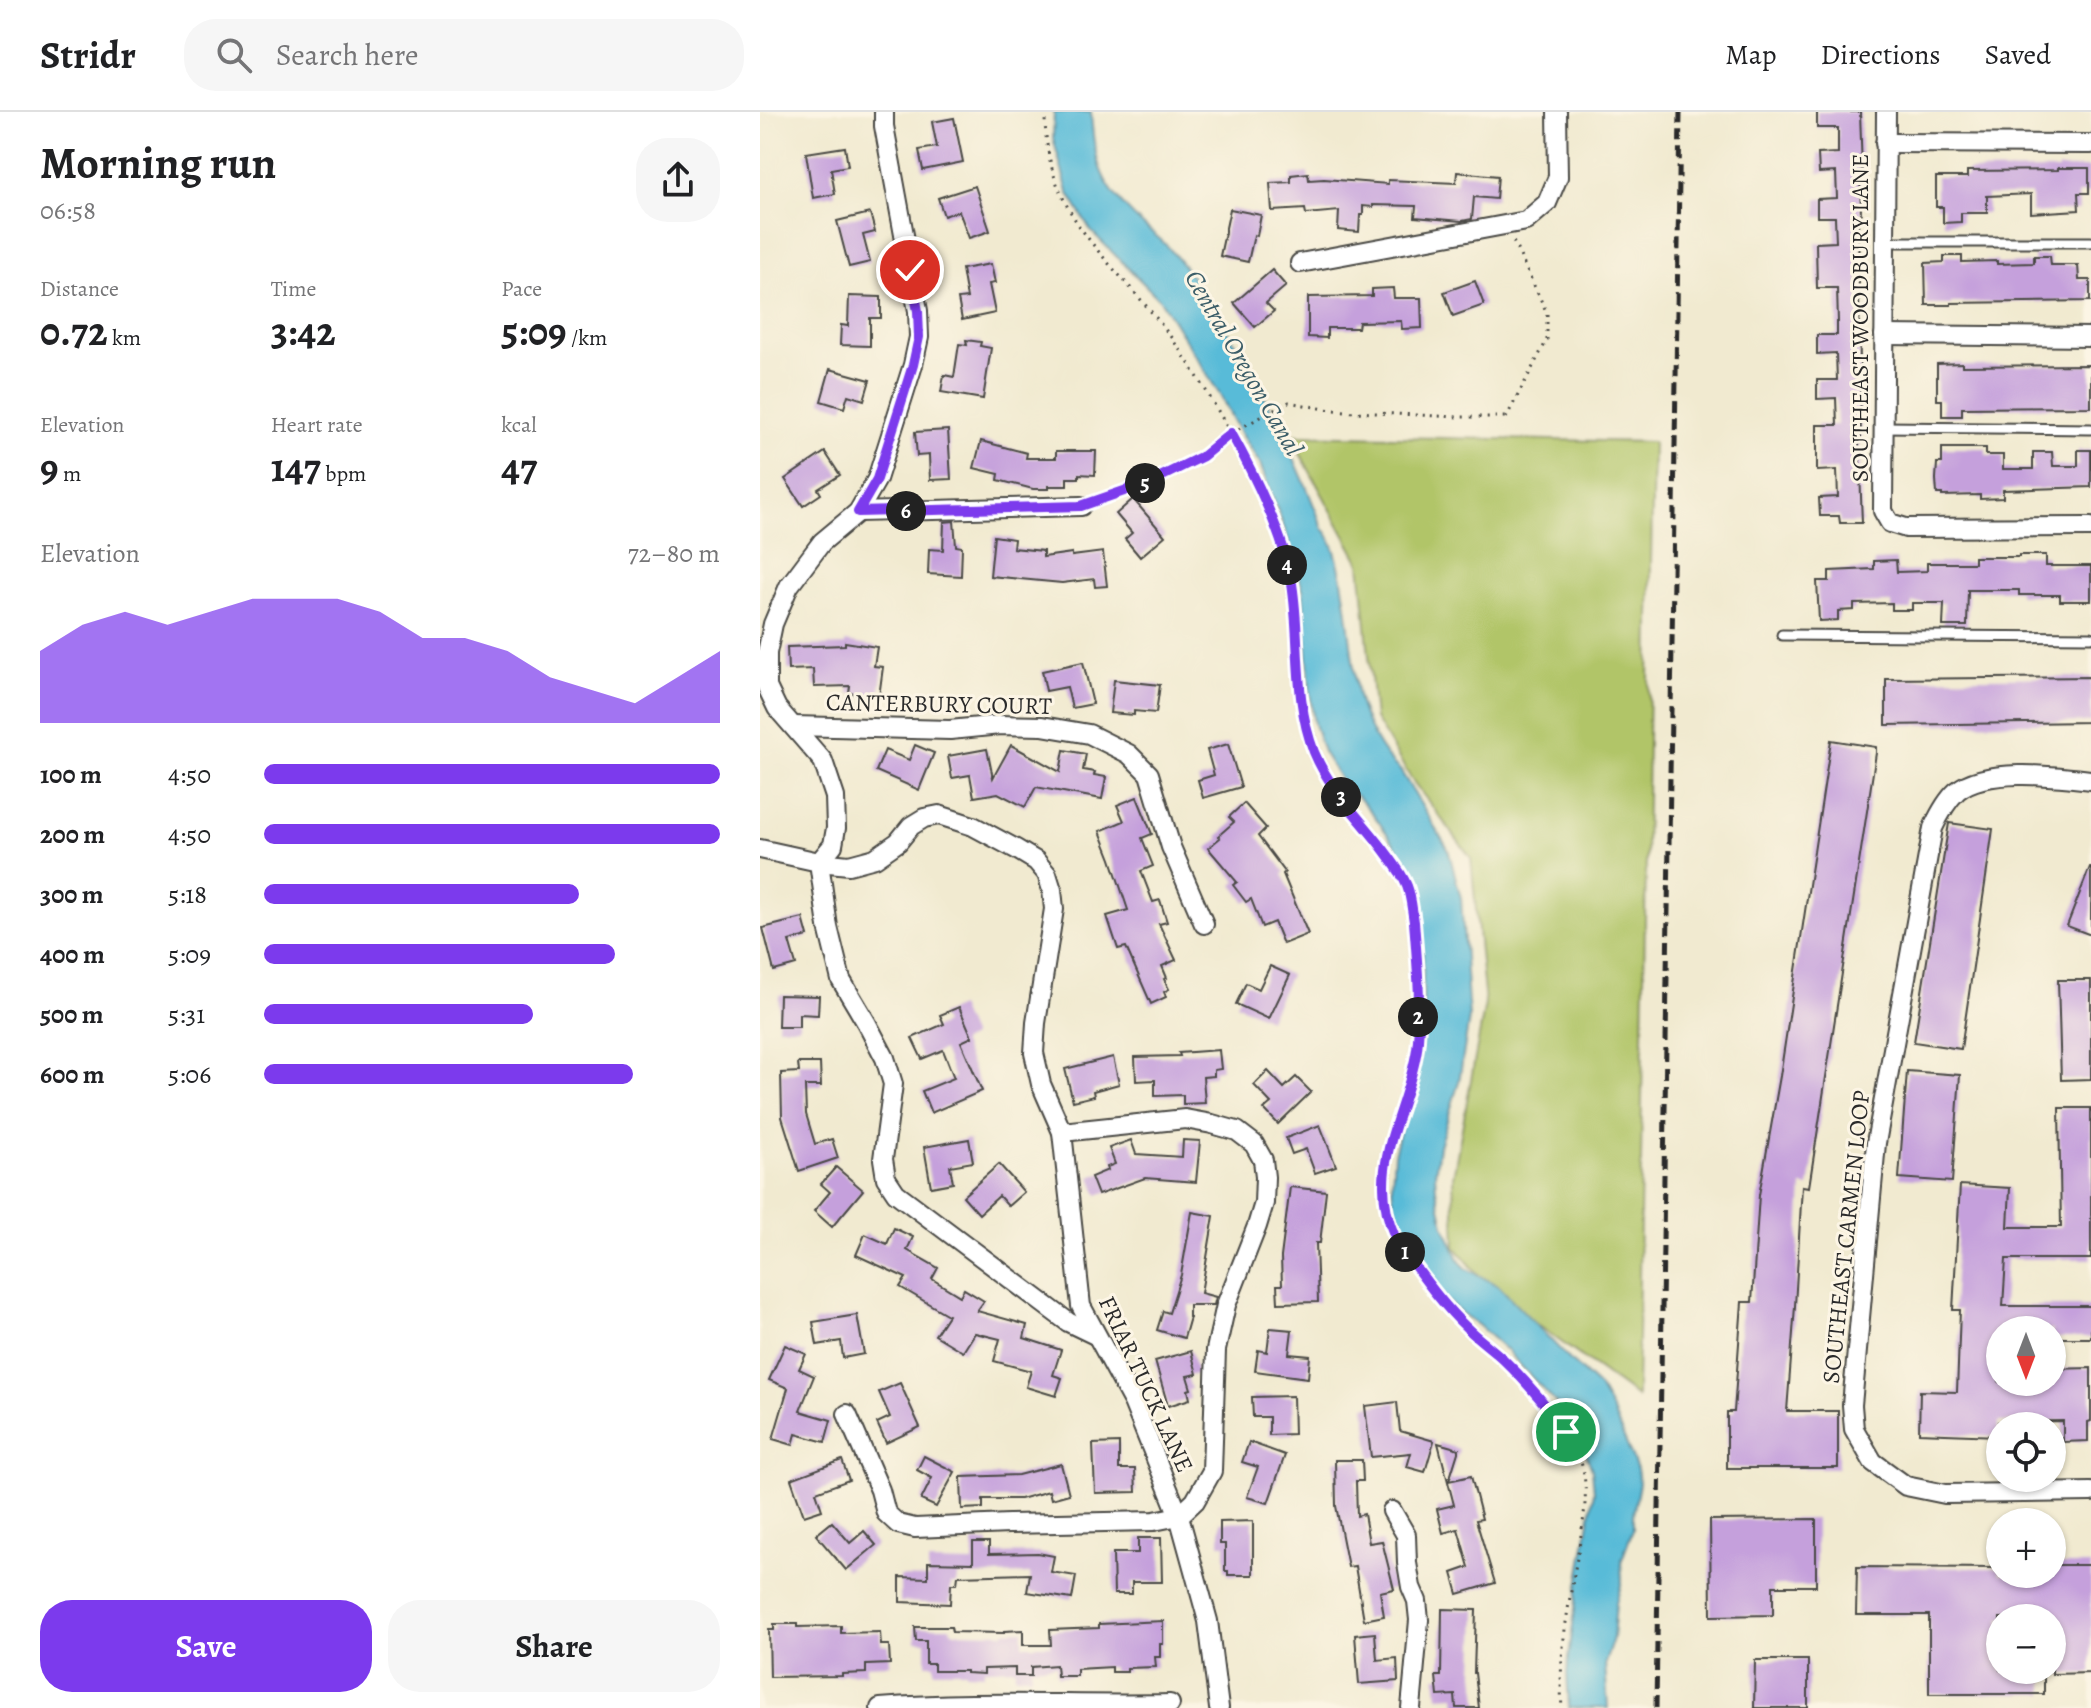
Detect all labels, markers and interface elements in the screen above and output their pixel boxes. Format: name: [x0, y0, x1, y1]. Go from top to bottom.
search box: [184, 19, 744, 91]
text: Stridr: [40, 29, 136, 81]
icon: search: [212, 33, 256, 77]
text: Search here: [276, 35, 419, 75]
text: Map: [1725, 36, 1776, 74]
text: Directions: [1820, 36, 1941, 74]
text: Saved: [1985, 36, 2051, 74]
text: Morning run: [40, 133, 276, 193]
button: share: [636, 138, 720, 222]
street label: SOUTHEAST WOODBURY LANE: [1844, 154, 1876, 482]
text: 06:58: [40, 193, 96, 228]
pin: [876, 236, 944, 304]
icon: check: [888, 248, 932, 292]
water label: Central Oregon Canal: [1176, 264, 1312, 463]
text: Distance: [40, 274, 119, 304]
text: Time: [271, 274, 316, 304]
text: Pace: [501, 274, 542, 304]
text: 0.72: [40, 304, 108, 359]
text: 3:42: [271, 304, 336, 359]
text: 5:09: [501, 304, 567, 359]
text: km: [108, 323, 141, 353]
text: /km: [567, 323, 607, 353]
text: Elevation: [40, 410, 124, 440]
text: Heart rate: [271, 410, 363, 440]
text: kcal: [501, 410, 537, 440]
text: 9: [40, 440, 59, 495]
text: 147: [271, 440, 321, 495]
text: 47: [501, 440, 537, 495]
text: m: [59, 459, 81, 489]
text: bpm: [321, 459, 366, 489]
pin: 5: [1125, 463, 1165, 503]
text: 5: [1140, 468, 1150, 498]
pin: 6: [886, 491, 926, 531]
text: 6: [901, 496, 911, 526]
text: Elevation: [40, 536, 140, 571]
text: 72–80 m: [628, 536, 720, 571]
pin: 4: [1267, 545, 1307, 585]
text: 4: [1282, 550, 1292, 580]
street label: CANTERBURY COURT: [826, 686, 1052, 722]
text: 100 m: [40, 757, 102, 792]
text: 4:50: [168, 757, 211, 792]
pin: 3: [1321, 777, 1361, 817]
text: 3: [1336, 782, 1346, 812]
text: 200 m: [40, 817, 105, 852]
text: 4:50: [168, 817, 211, 852]
text: 300 m: [40, 877, 104, 912]
text: 5:18: [168, 877, 207, 912]
text: 400 m: [40, 937, 105, 972]
text: 5:09: [168, 937, 211, 972]
text: 500 m: [40, 997, 104, 1032]
text: 5:31: [168, 997, 205, 1032]
pin: 2: [1398, 997, 1438, 1037]
text: 2: [1413, 1002, 1423, 1032]
text: 600 m: [40, 1057, 105, 1092]
text: 5:06: [168, 1057, 211, 1092]
street label: SOUTHEAST CARMEN LOOP: [1815, 1089, 1877, 1385]
pin: 1: [1385, 1232, 1425, 1272]
text: 1: [1401, 1237, 1409, 1267]
street label: FRIAR TUCK LANE: [1091, 1291, 1201, 1477]
north arrow: [1986, 1316, 2066, 1396]
map controls: [1986, 1316, 2066, 1684]
pin: [1532, 1398, 1600, 1466]
icon: arrive: [1544, 1410, 1588, 1454]
button: locate: [1986, 1412, 2066, 1492]
button: +: [1986, 1508, 2066, 1588]
button: Save: [40, 1600, 372, 1692]
button: Share: [388, 1600, 720, 1692]
button: −: [1986, 1604, 2066, 1684]

